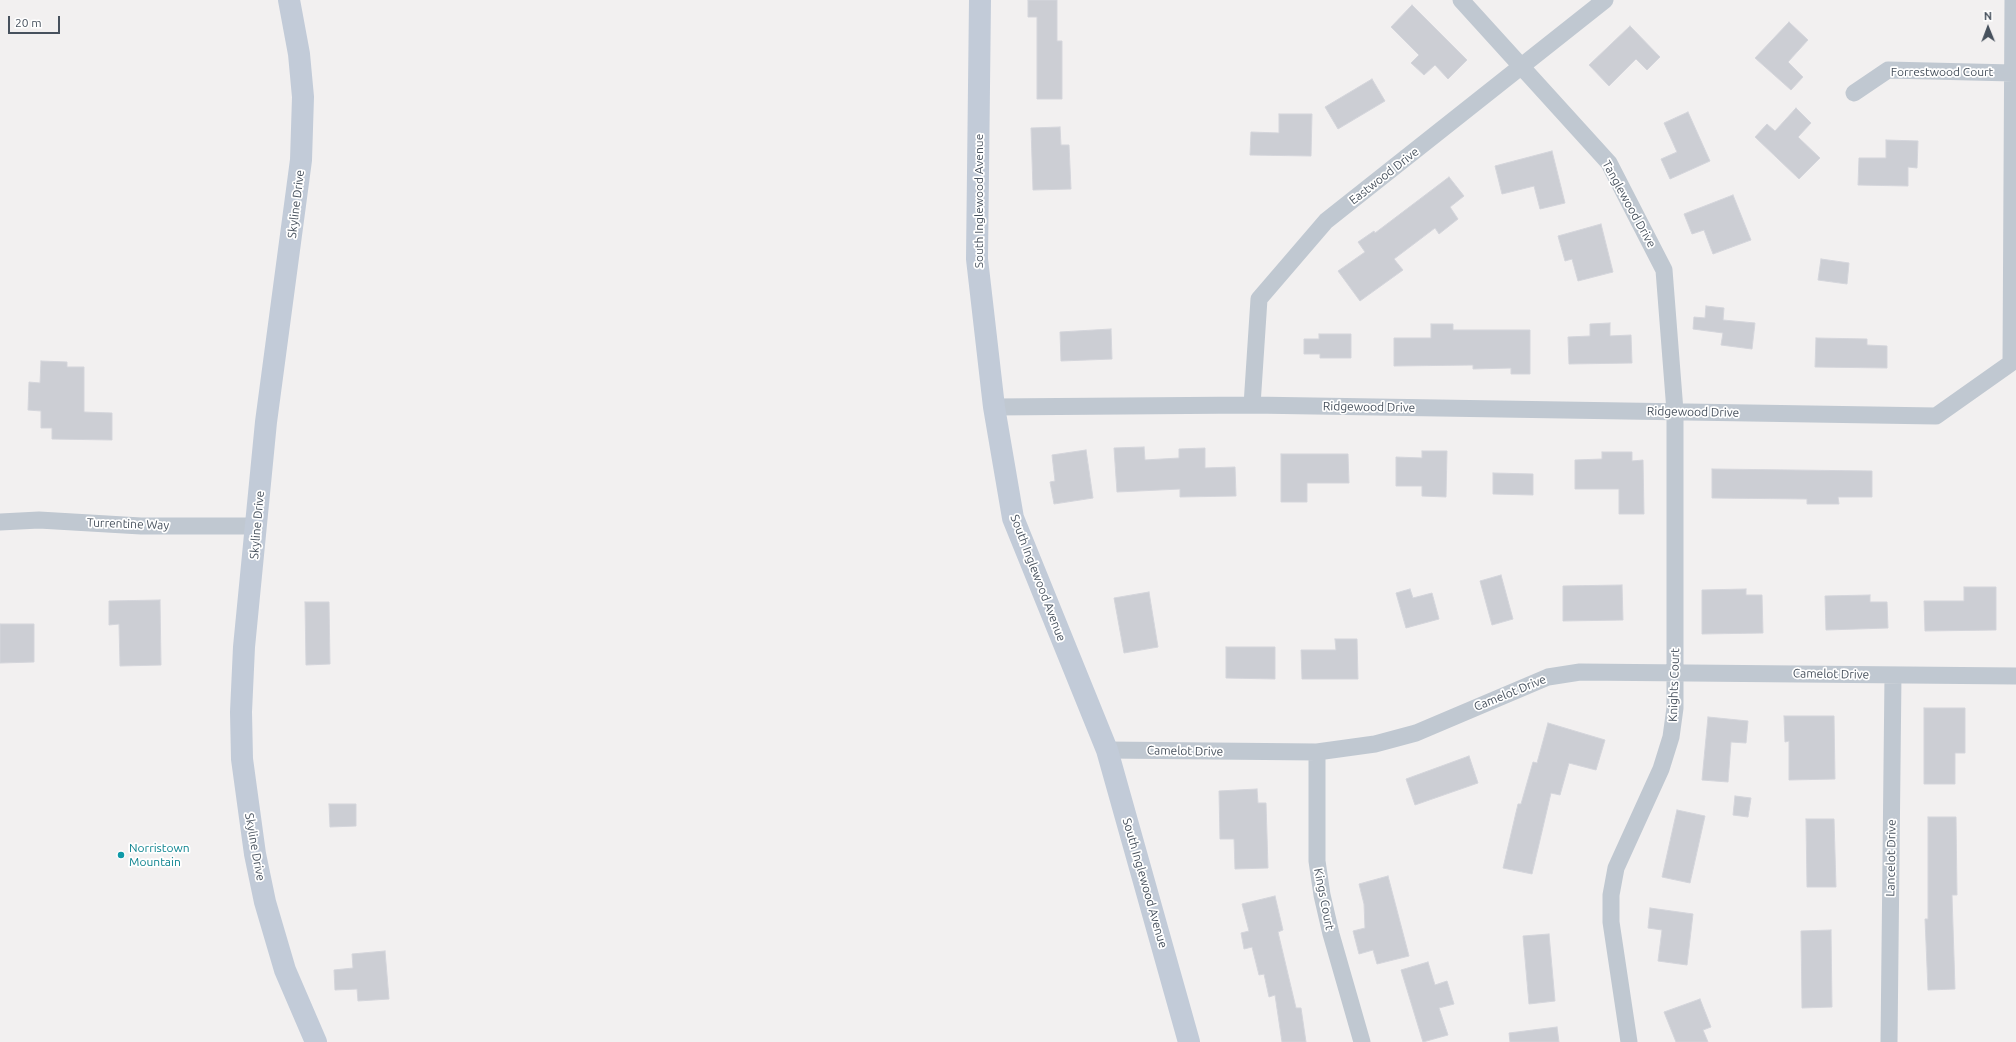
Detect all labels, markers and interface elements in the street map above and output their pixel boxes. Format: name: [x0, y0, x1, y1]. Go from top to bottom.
scale bar: [10, 8, 62, 34]
north arrow: [1968, 8, 2008, 48]
text: N: [1984, 10, 1992, 22]
text: 20 m: [15, 16, 42, 29]
street label: Forrestwood Court: [1891, 65, 1993, 79]
street label: South Inglewood Avenue: [972, 134, 986, 268]
street label: Eastwood Drive: [1346, 144, 1422, 208]
street label: Tanglewood Drive: [1599, 158, 1659, 250]
street label: Skyline Drive: [285, 169, 307, 239]
street label: Ridgewood Drive: [1323, 399, 1415, 415]
street label: Ridgewood Drive: [1647, 404, 1739, 420]
street label: Skyline Drive: [247, 490, 267, 560]
street label: South Inglewood Avenue: [1007, 513, 1069, 643]
street label: Turrentine Way: [87, 515, 169, 533]
street label: Knights Court: [1666, 648, 1682, 722]
street label: Camelot Drive: [1793, 666, 1869, 682]
street label: Camelot Drive: [1472, 672, 1548, 714]
street label: Camelot Drive: [1147, 743, 1223, 759]
street label: Skyline Drive: [242, 812, 268, 882]
street label: South Inglewood Avenue: [1120, 816, 1170, 950]
street label: Lancelot Drive: [1883, 819, 1899, 897]
place label: Norristown Mountain: [129, 841, 190, 869]
marker: Norristown Mountain: [116, 850, 126, 860]
street label: Kings Court: [1311, 867, 1337, 931]

